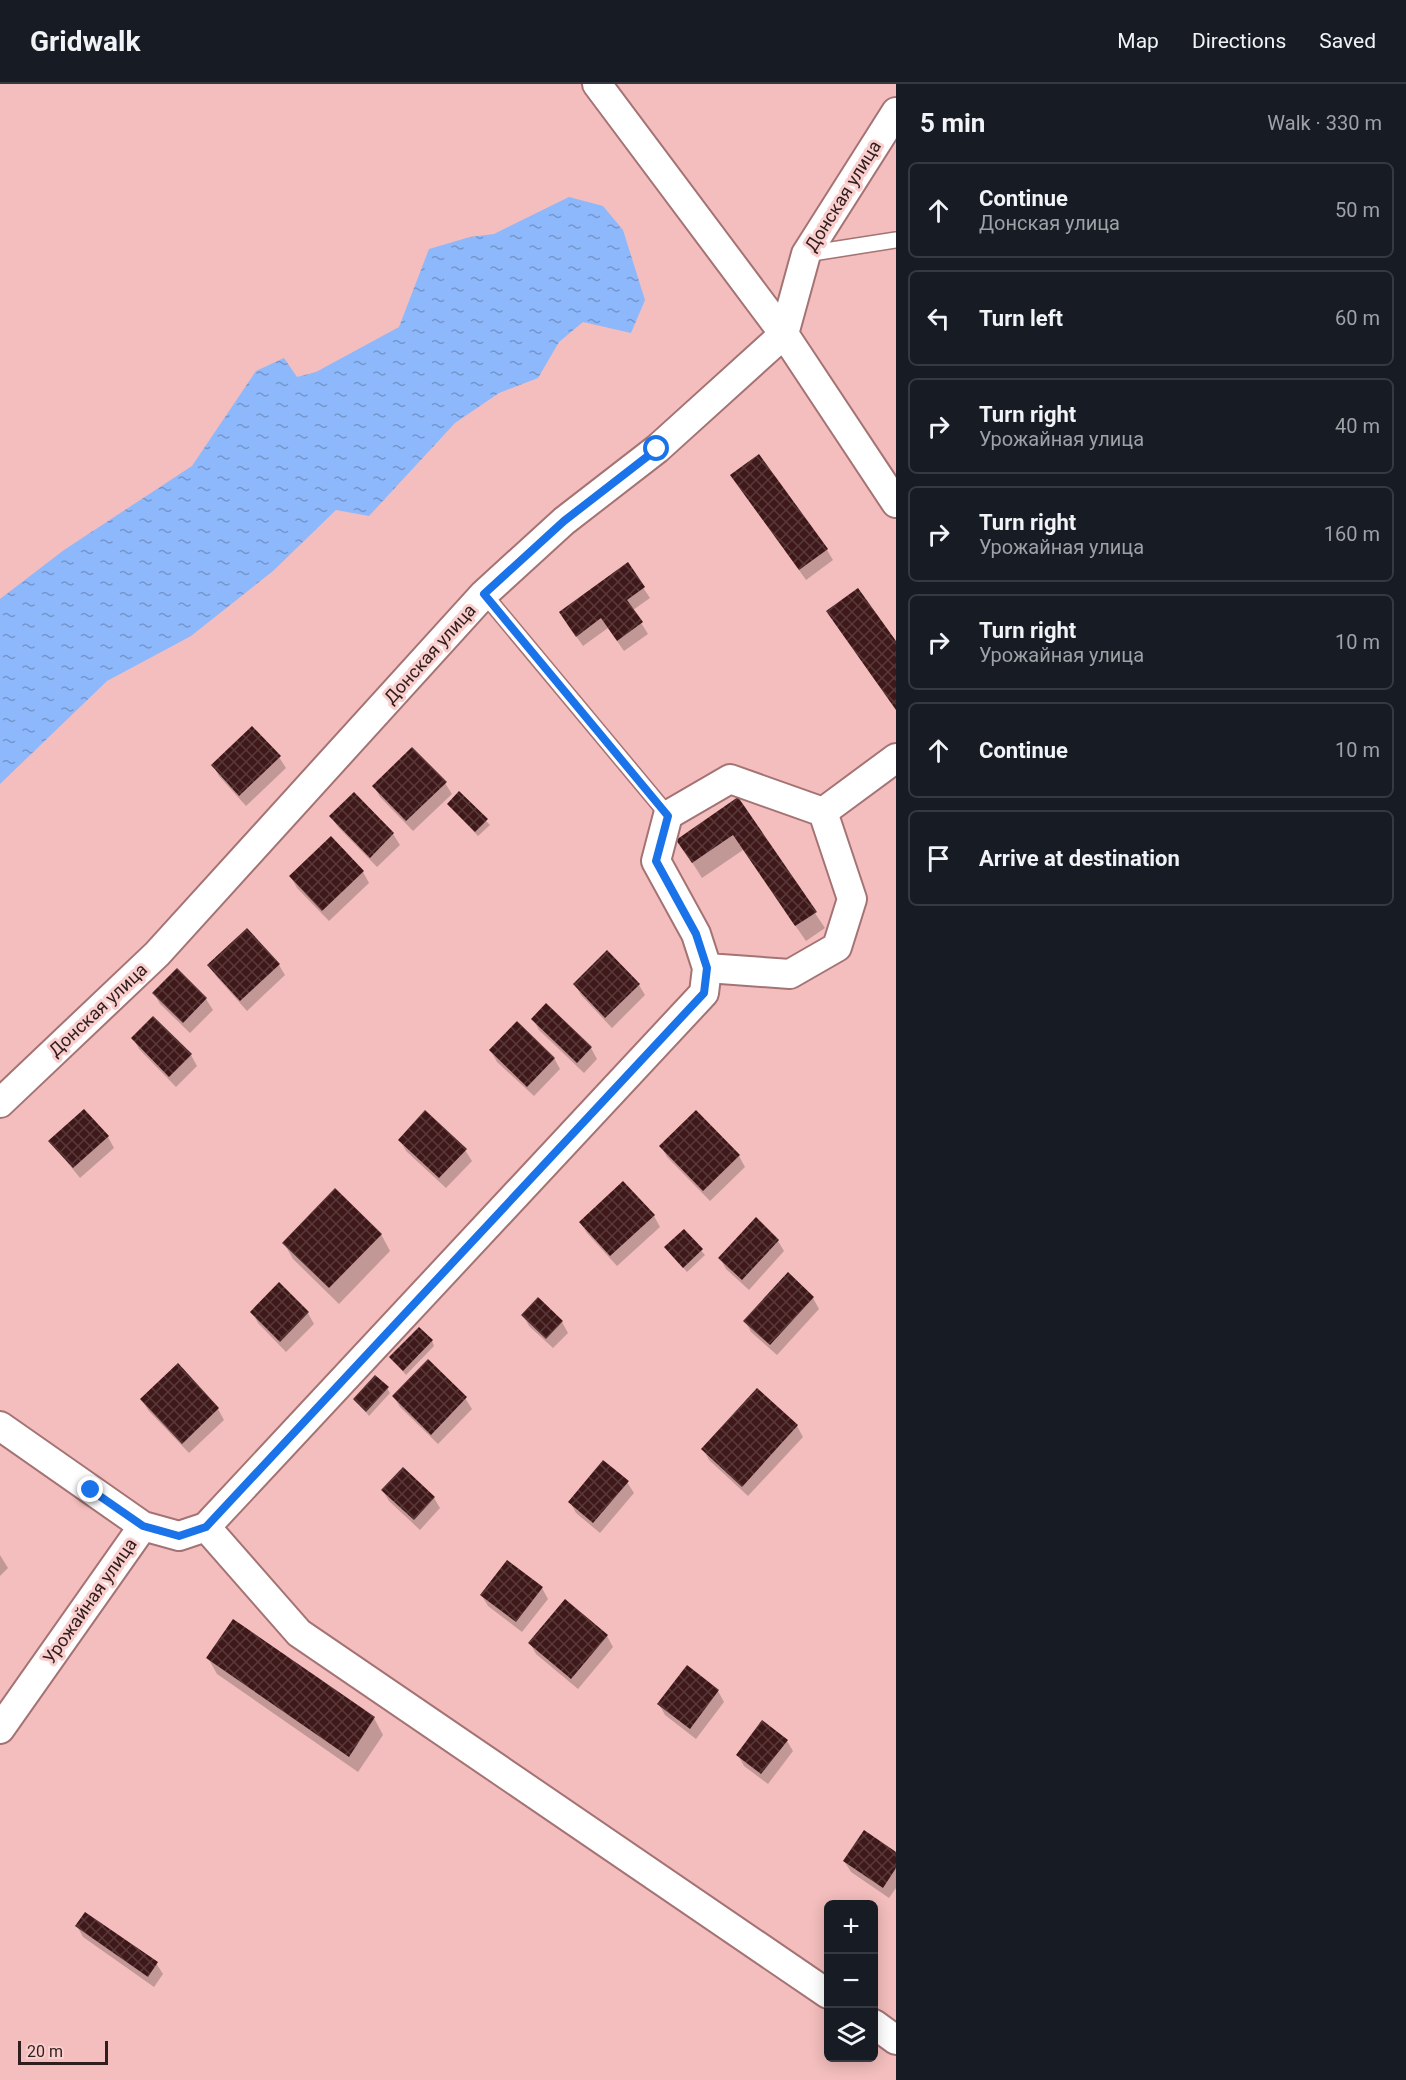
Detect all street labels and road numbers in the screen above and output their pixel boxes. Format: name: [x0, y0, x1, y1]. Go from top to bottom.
street label: Донская улица: [800, 136, 885, 255]
street label: Донская улица: [379, 599, 480, 708]
street label: Донская улица: [44, 959, 151, 1061]
street label: Урожайная улица: [38, 1534, 141, 1668]

